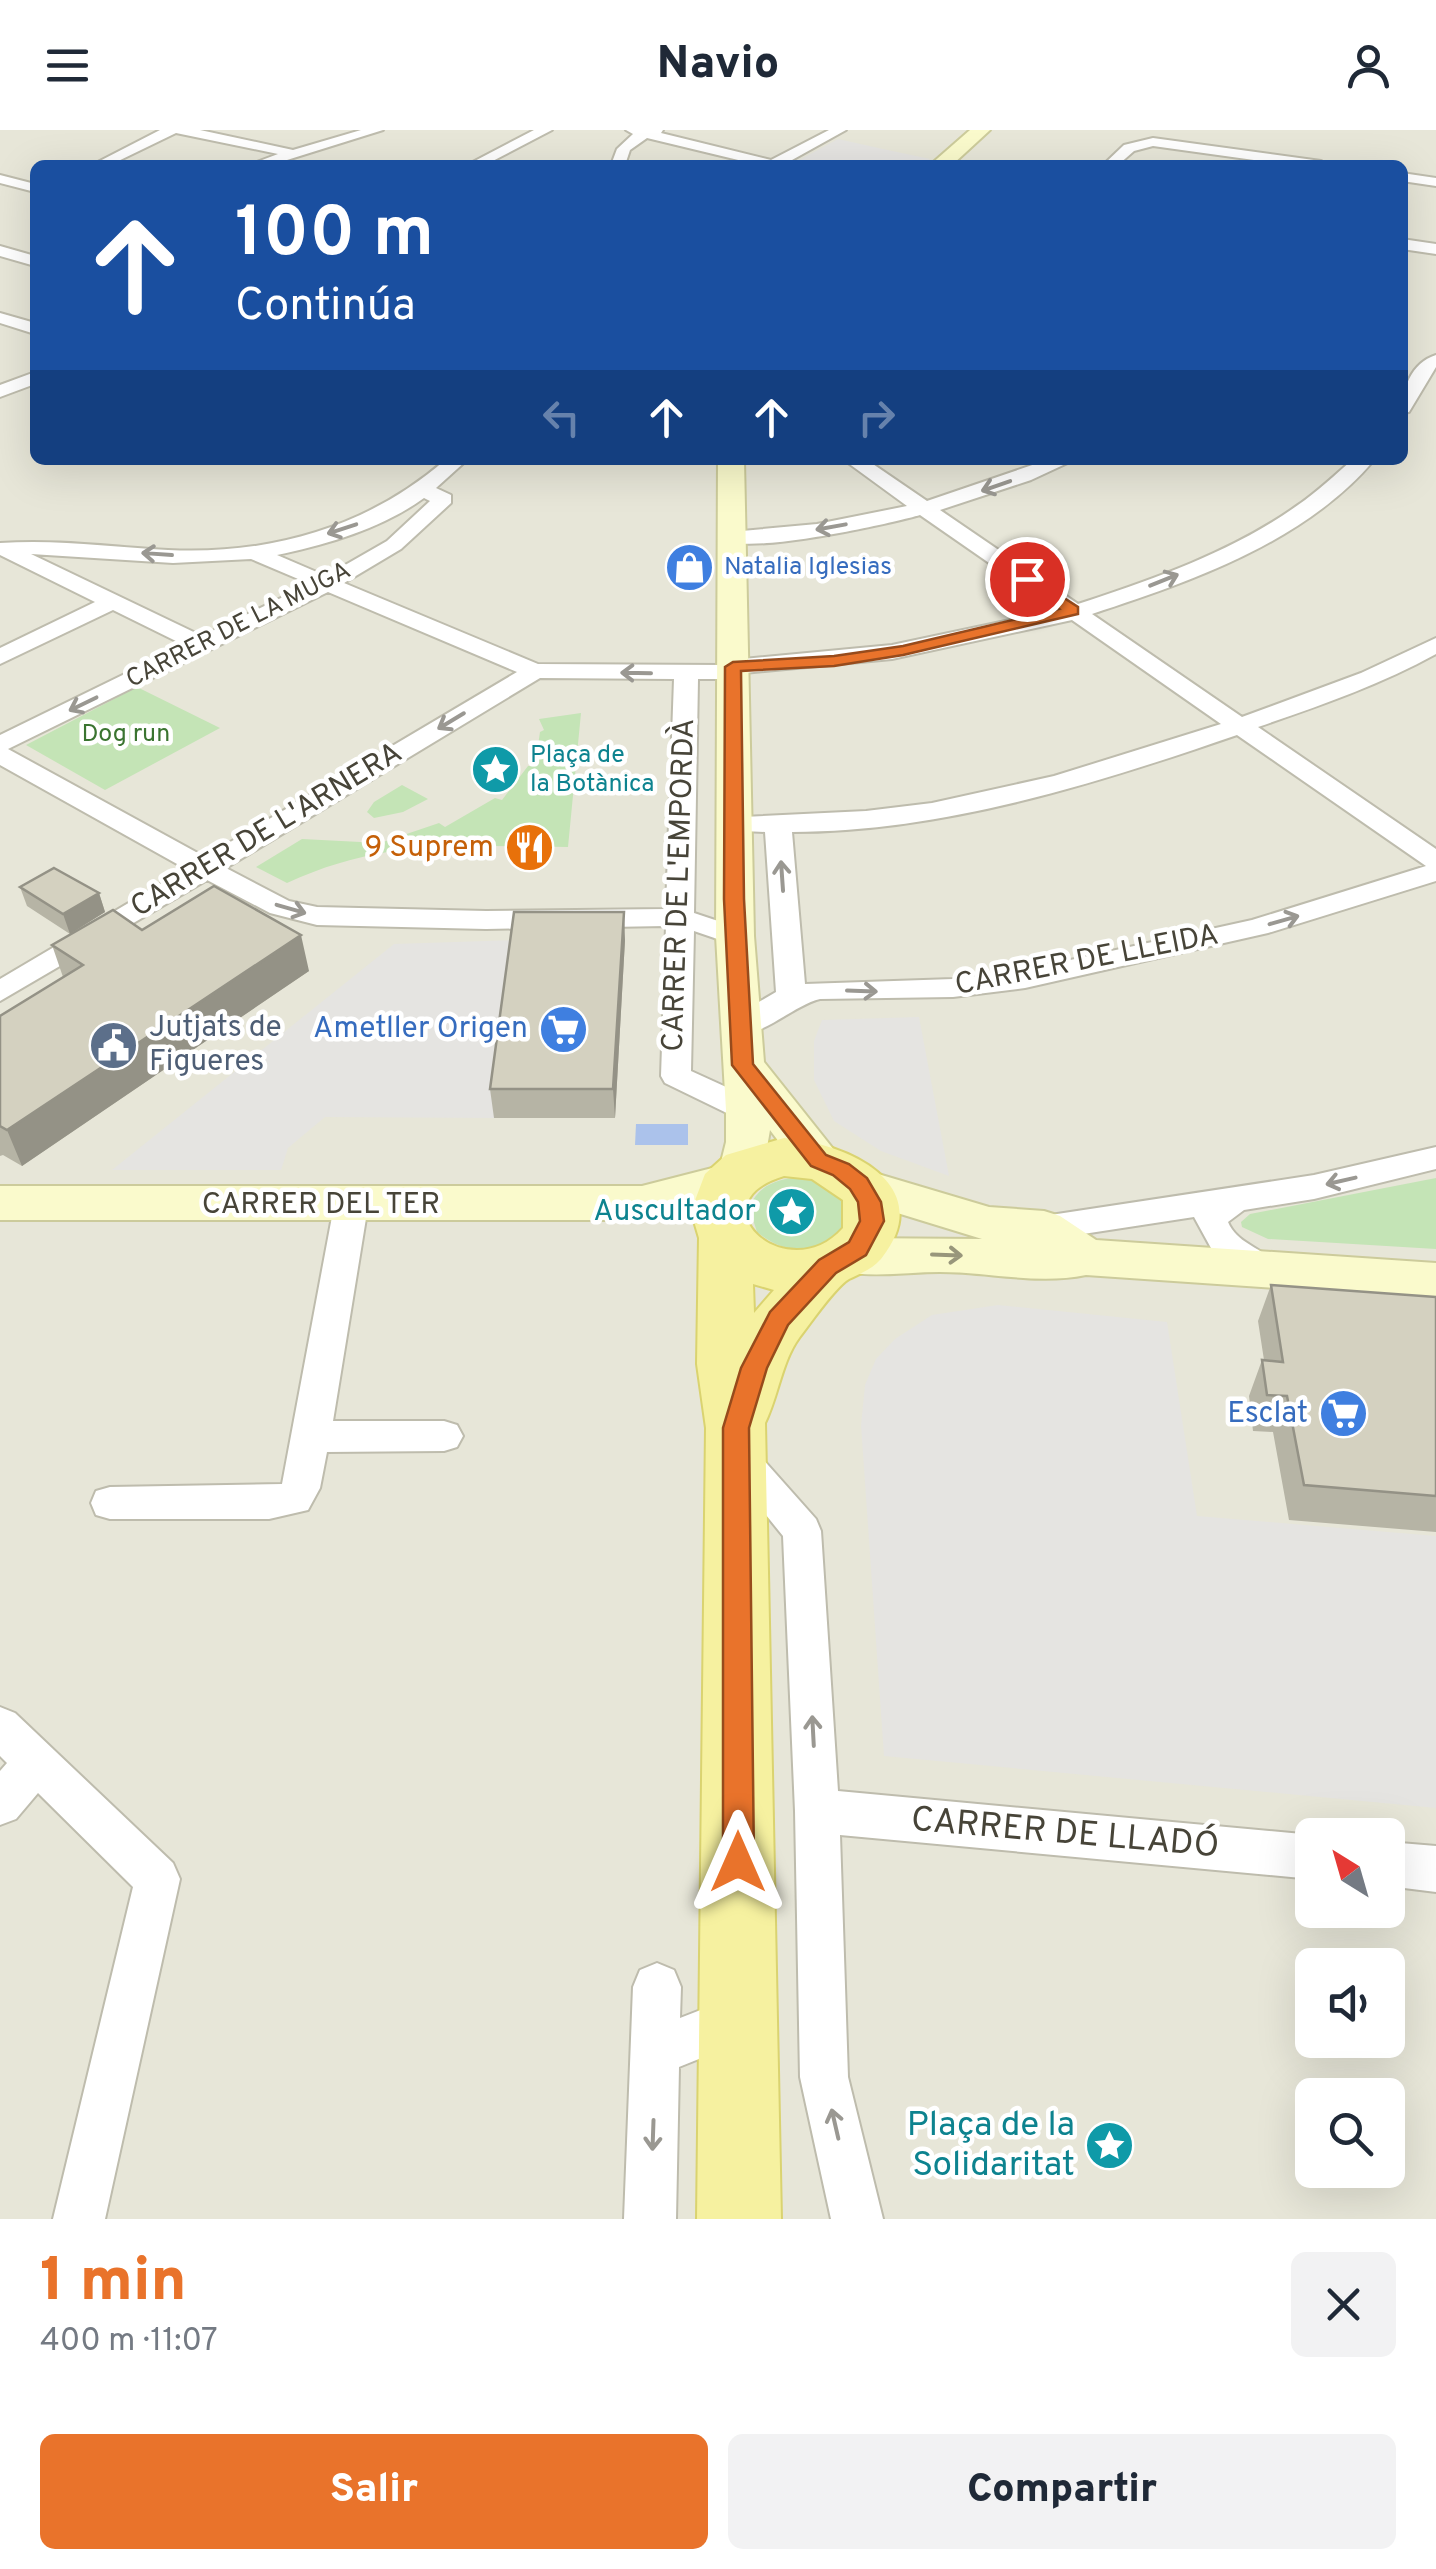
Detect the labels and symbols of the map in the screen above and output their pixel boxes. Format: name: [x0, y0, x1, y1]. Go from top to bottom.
one-way arrow: [981, 478, 1012, 496]
one-way arrow: [815, 518, 848, 537]
one-way arrow: [326, 521, 358, 539]
pin: [985, 537, 1070, 622]
shop icon: Natalia Iglesias: [663, 542, 715, 594]
one-way arrow: [142, 544, 174, 563]
place label: Natalia Iglesias: [724, 552, 892, 584]
street label: CARRER DE LA MUGA: [121, 555, 357, 697]
one-way arrow: [1149, 569, 1179, 587]
one-way arrow: [620, 664, 652, 682]
one-way arrow: [69, 695, 99, 714]
one-way arrow: [437, 711, 466, 731]
street label: CARRER DE L'EMPORDÀ: [654, 718, 704, 1052]
park label: Dog run: [82, 719, 170, 751]
street label: CARRER DE L'ARNERA: [125, 735, 409, 927]
place label: Plaça de la Botànica: [530, 740, 654, 801]
place icon: Plaça de la Botànica: [469, 744, 521, 796]
restaurant icon: 9 Suprem: [503, 822, 555, 874]
place label: 9 Suprem: [364, 830, 494, 867]
one-way arrow: [772, 860, 791, 893]
one-way arrow: [275, 901, 306, 919]
one-way arrow: [1268, 910, 1299, 928]
street label: CARRER DE LLEIDA: [952, 917, 1222, 1005]
one-way arrow: [845, 982, 877, 1001]
supermarket icon: Ametller Origen: [537, 1003, 589, 1055]
place label: Jutjats de Figueres: [149, 1010, 282, 1081]
place label: Ametller Origen: [313, 1011, 528, 1048]
public building icon: Jutjats de Figueres: [88, 1019, 140, 1071]
one-way arrow: [1326, 1173, 1358, 1191]
place icon: Auscultador: [765, 1186, 817, 1238]
street label: CARRER DEL TER: [202, 1187, 440, 1224]
place label: Auscultador: [593, 1194, 756, 1231]
one-way arrow: [930, 1245, 962, 1264]
supermarket icon: Esclat: [1317, 1388, 1369, 1440]
place label: Esclat: [1227, 1396, 1308, 1433]
one-way arrow: [803, 1715, 822, 1747]
street label: CARRER DE LLADÓ: [909, 1798, 1221, 1869]
position arrow: [686, 1810, 790, 1914]
north arrow: [1295, 1818, 1405, 1928]
place label: Plaça de la Solidaritat: [907, 2104, 1075, 2188]
one-way arrow: [825, 2109, 843, 2141]
one-way arrow: [643, 2119, 662, 2151]
place icon: Plaça de la Solidaritat: [1084, 2120, 1136, 2172]

